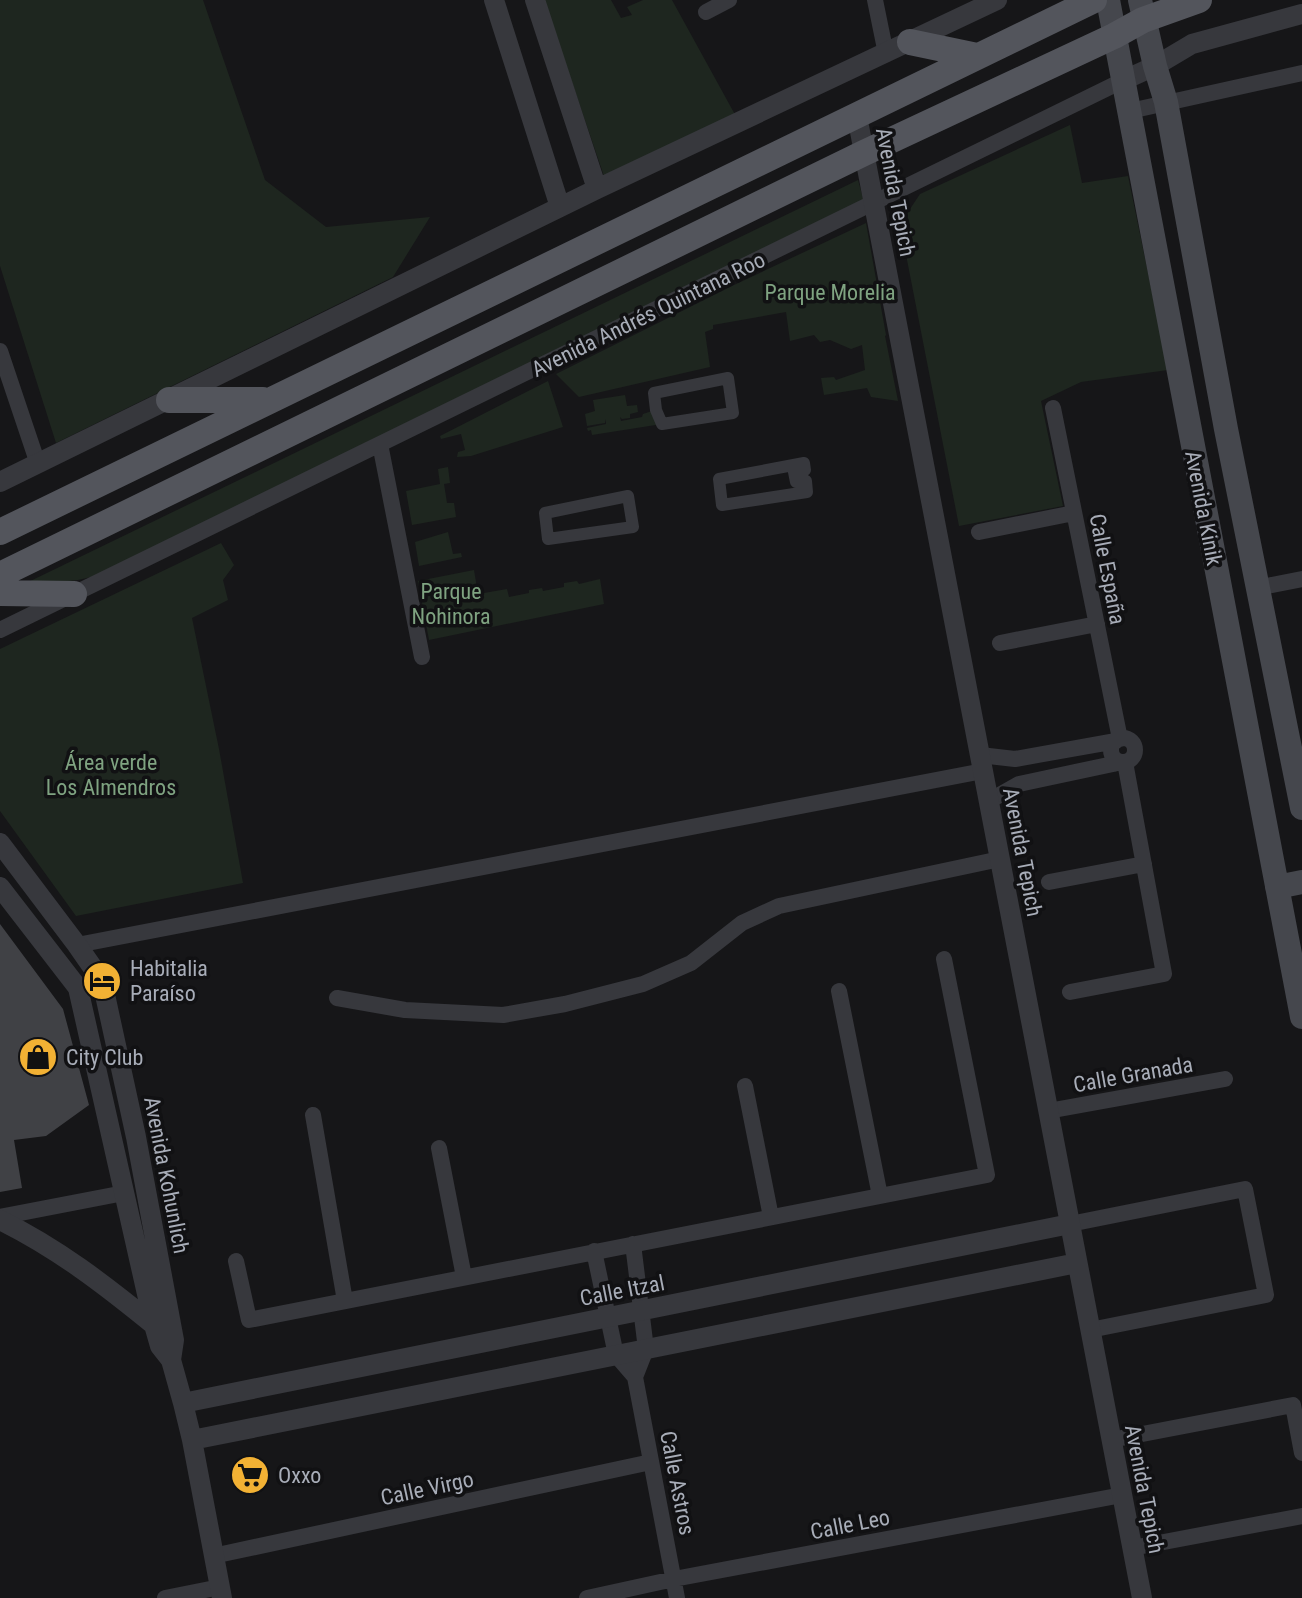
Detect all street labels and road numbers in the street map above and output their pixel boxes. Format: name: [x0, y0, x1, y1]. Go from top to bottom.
street label: Avenida Tepich: [871, 125, 920, 259]
street label: Avenida Andrés Quintana Roo: [527, 247, 769, 382]
street label: Avenida Kinik: [1180, 448, 1227, 568]
street label: Calle España: [1085, 512, 1130, 626]
street label: Avenida Tepich: [998, 785, 1047, 919]
street label: Calle Granada: [1071, 1052, 1195, 1097]
street label: Avenida Kohunlich: [139, 1094, 194, 1256]
street label: Calle Itzal: [578, 1270, 667, 1311]
street label: Avenida Tepich: [1120, 1422, 1169, 1556]
street label: Calle Astros: [655, 1429, 700, 1537]
street label: Calle Virgo: [378, 1466, 476, 1511]
street label: Calle Leo: [808, 1505, 892, 1544]

